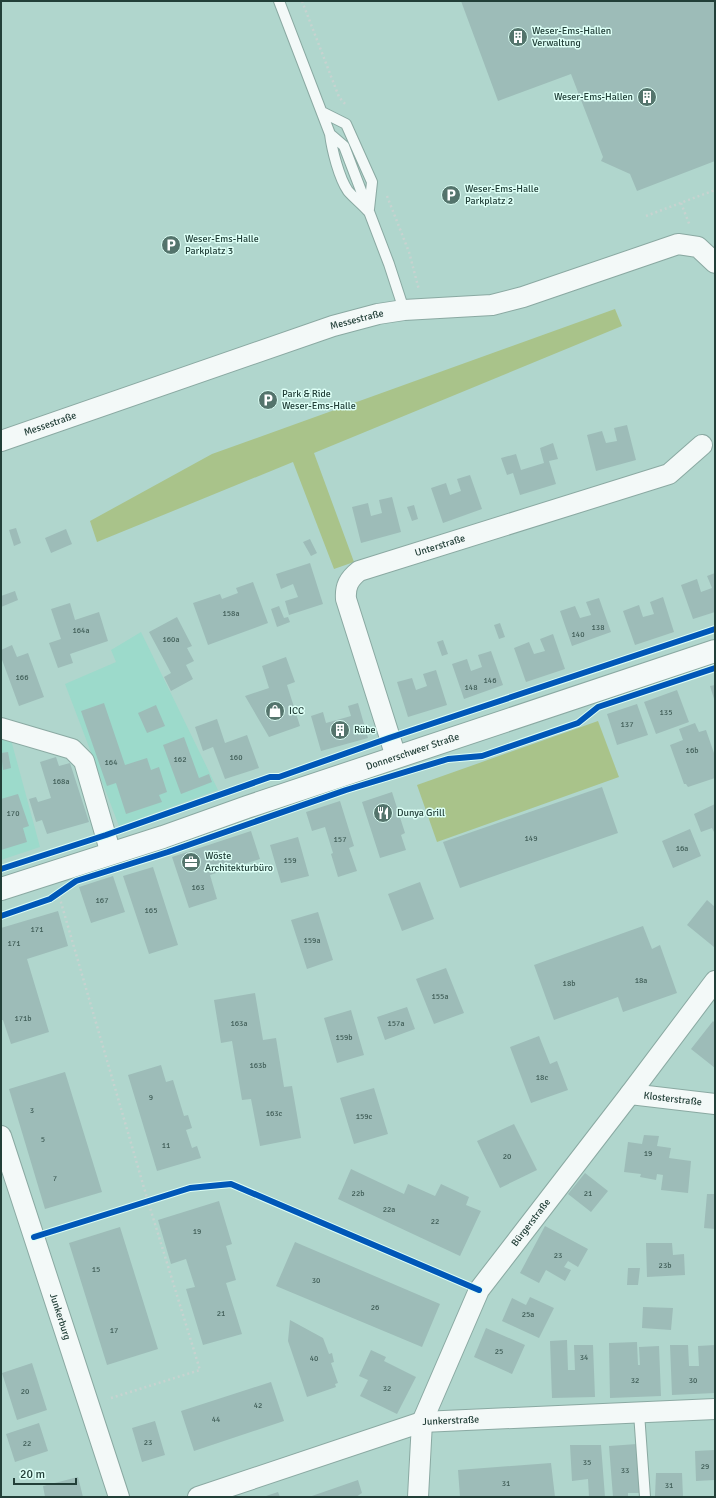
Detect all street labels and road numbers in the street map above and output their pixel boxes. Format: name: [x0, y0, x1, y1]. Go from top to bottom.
street label: Messestraße: [329, 307, 384, 333]
street label: Messestraße: [22, 409, 78, 439]
street label: Unterstraße: [413, 532, 467, 559]
street label: Donnerschweer Straße: [364, 731, 461, 773]
street label: Klosterstraße: [643, 1090, 702, 1108]
street label: Bürgerstraße: [509, 1196, 553, 1249]
street label: Junkerburg: [47, 1292, 73, 1342]
street label: Junkerstraße: [422, 1413, 479, 1428]

